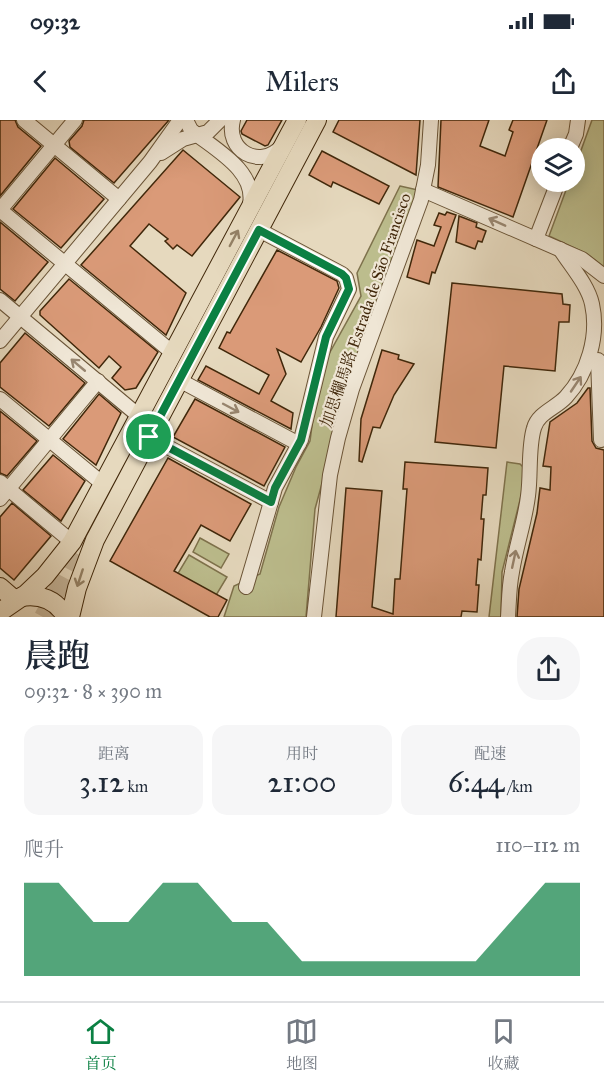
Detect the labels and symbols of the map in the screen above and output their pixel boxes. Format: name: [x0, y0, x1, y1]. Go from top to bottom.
street label: 加思欄馬路 Estrada de São Francisco: [316, 191, 415, 430]
one-way arrow: [488, 215, 506, 226]
one-way arrow: [229, 230, 240, 248]
one-way arrow: [70, 358, 86, 371]
one-way arrow: [570, 376, 582, 393]
one-way arrow: [222, 402, 239, 414]
pin: [123, 411, 174, 462]
one-way arrow: [509, 550, 521, 569]
one-way arrow: [74, 568, 85, 587]

